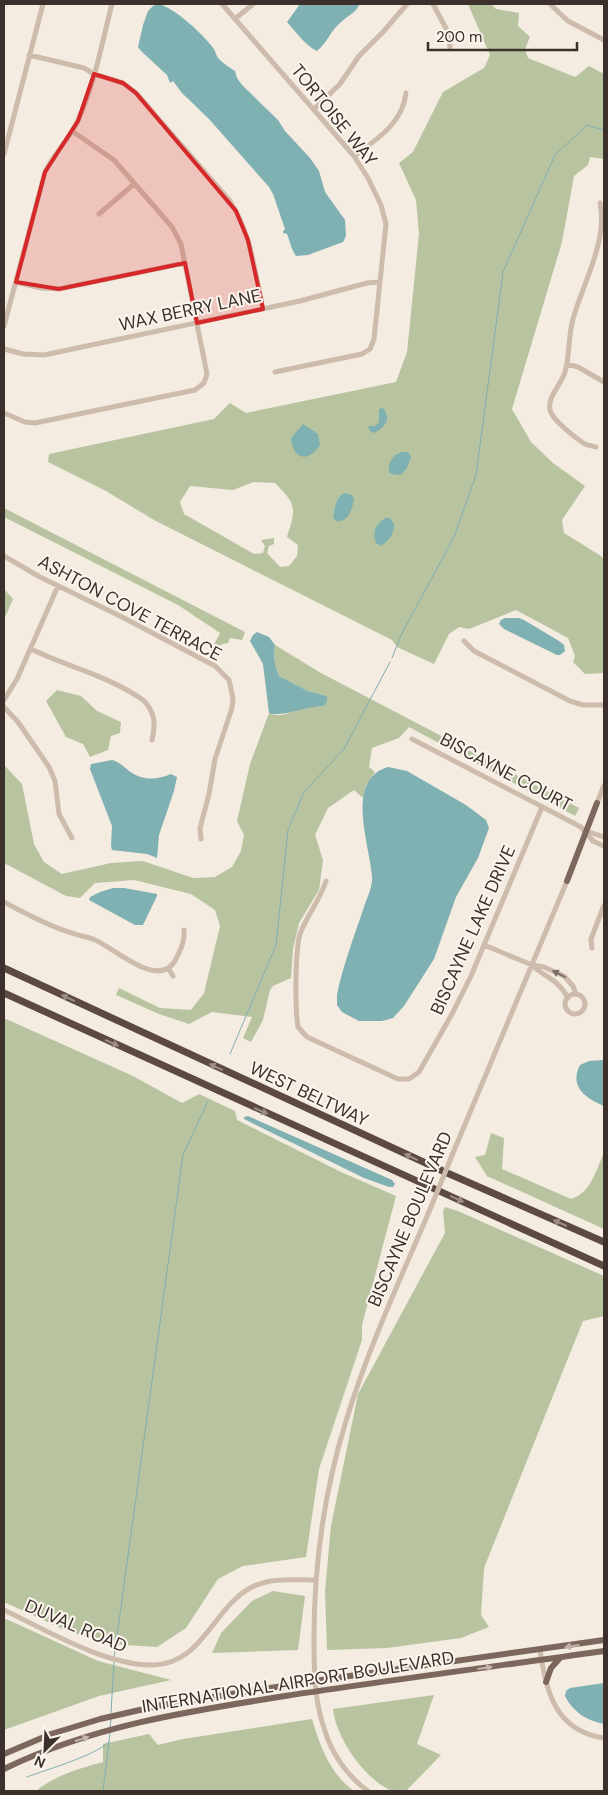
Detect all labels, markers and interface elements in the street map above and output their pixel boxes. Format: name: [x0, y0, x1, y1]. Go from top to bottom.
scale bar: [428, 20, 577, 52]
text: 200 m: [436, 27, 482, 47]
street label: TORTOISE WAY: [286, 59, 383, 171]
street label: WAX BERRY LANE: [117, 283, 263, 337]
street label: ASHTON COVE TERRACE: [34, 549, 226, 667]
street label: BISCAYNE COURT: [436, 727, 576, 817]
street label: BISCAYNE LAKE DRIVE: [425, 842, 521, 1018]
one-way arrow: [551, 970, 566, 978]
one-way arrow: [61, 994, 75, 1002]
one-way arrow: [105, 1039, 119, 1047]
street label: WEST BELTWAY: [246, 1056, 373, 1132]
one-way arrow: [209, 1063, 223, 1071]
one-way arrow: [254, 1106, 269, 1115]
street label: BISCAYNE BOULEVARD: [362, 1128, 458, 1310]
one-way arrow: [404, 1152, 418, 1160]
one-way arrow: [450, 1196, 464, 1204]
one-way arrow: [553, 1218, 567, 1226]
street label: DUVAL ROAD: [21, 1594, 131, 1658]
one-way arrow: [564, 1642, 580, 1650]
street label: INTERNATIONAL AIRPORT BOULEVARD: [140, 1645, 456, 1719]
one-way arrow: [478, 1664, 494, 1672]
north arrow: [20, 1725, 70, 1775]
one-way arrow: [74, 1734, 89, 1742]
text: N: [31, 1752, 48, 1772]

